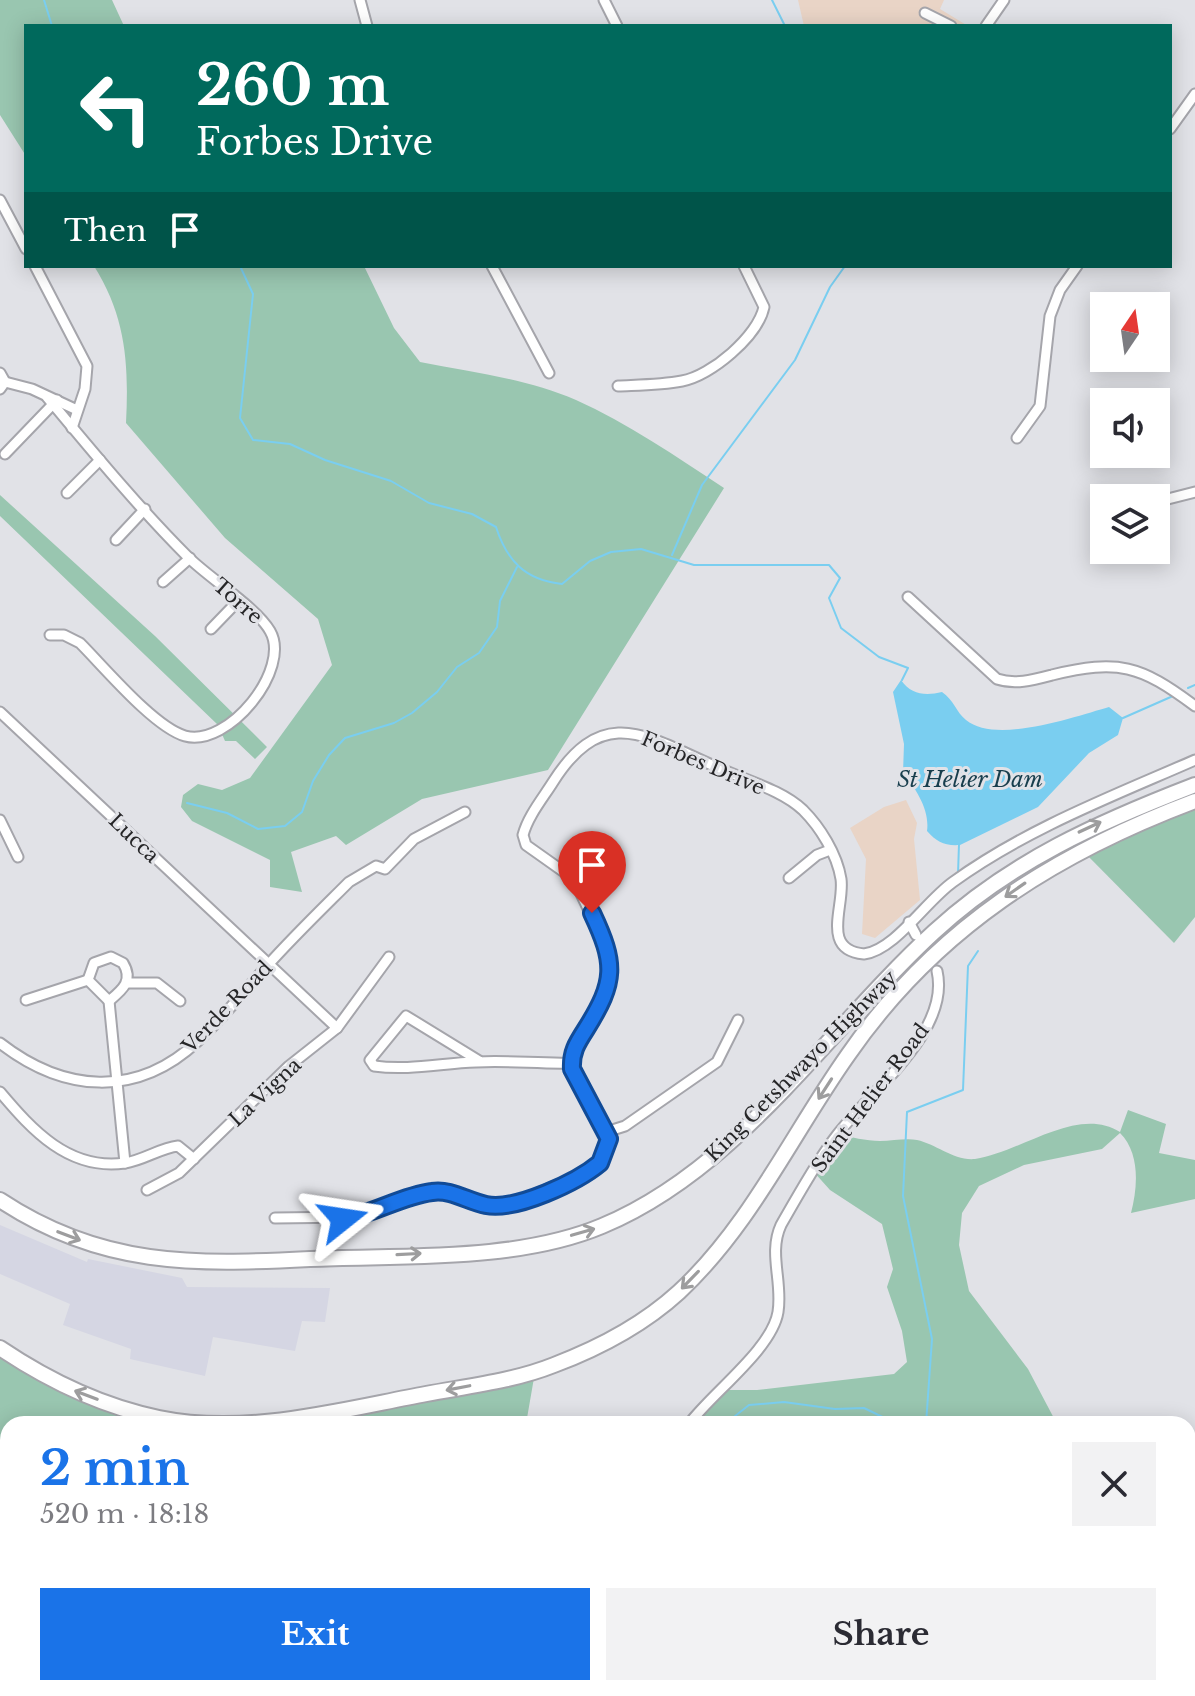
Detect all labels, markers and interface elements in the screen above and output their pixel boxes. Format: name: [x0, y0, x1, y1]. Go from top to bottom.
text: 260 m: [196, 51, 389, 120]
icon: left: [64, 56, 168, 160]
text: Forbes Drive: [196, 120, 433, 165]
icon: arrive: [163, 208, 207, 252]
text: Then: [64, 212, 147, 249]
north arrow: [1090, 292, 1170, 372]
map controls: [1090, 292, 1170, 564]
button: sound: [1090, 388, 1170, 468]
button: layers: [1090, 484, 1170, 564]
street label: Torre: [209, 573, 267, 629]
street label: Forbes Drive: [638, 726, 768, 800]
water label: St Helier Dam: [897, 766, 1043, 793]
street label: Lucca: [104, 808, 165, 868]
one-way arrow: [1077, 819, 1101, 834]
pin: [558, 831, 626, 913]
icon: arrive: [570, 843, 614, 887]
one-way arrow: [1005, 882, 1027, 898]
street label: Verde Road: [176, 956, 277, 1059]
street label: King Cetshwayo Highway: [700, 965, 902, 1167]
street label: Saint Helier Road: [806, 1019, 934, 1177]
street label: La Vigna: [224, 1052, 307, 1131]
one-way arrow: [817, 1078, 833, 1100]
position arrow: [301, 1177, 385, 1261]
one-way arrow: [569, 1224, 595, 1239]
one-way arrow: [56, 1230, 81, 1244]
one-way arrow: [395, 1247, 422, 1262]
one-way arrow: [681, 1270, 700, 1290]
one-way arrow: [446, 1381, 471, 1396]
one-way arrow: [75, 1387, 99, 1401]
text: 2 min: [40, 1438, 189, 1498]
button: close: [1072, 1442, 1156, 1526]
text: 520 m · 18:18: [40, 1498, 209, 1530]
button: Exit: [40, 1588, 590, 1680]
button: Share: [606, 1588, 1156, 1680]

